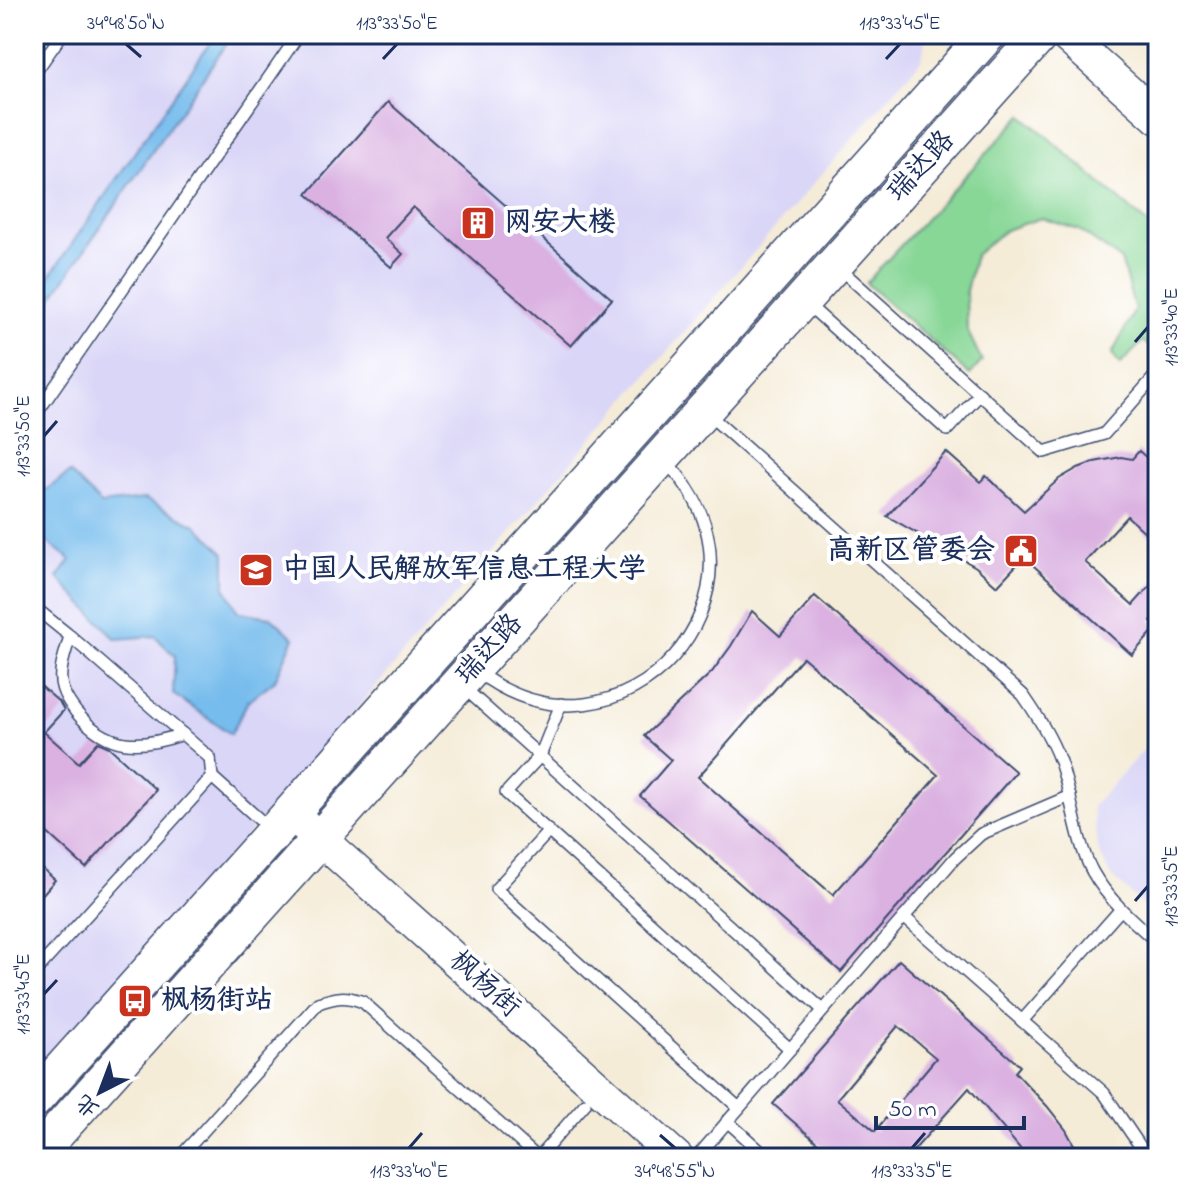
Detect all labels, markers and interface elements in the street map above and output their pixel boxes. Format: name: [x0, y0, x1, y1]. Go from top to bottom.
text: 34°48'50"N: [87, 10, 165, 39]
text: 113°33'50"E: [356, 10, 438, 39]
text: 113°33'45"E: [859, 10, 941, 39]
street label: 瑞达路: [879, 122, 965, 212]
place label: 网安大楼: [504, 203, 616, 244]
building icon: 网安大楼: [459, 204, 497, 242]
text: 113°33'40"E: [1158, 288, 1187, 366]
text: 113°33'50"E: [10, 395, 39, 477]
place label: 高新区管委会: [827, 531, 995, 572]
public building icon: 高新区管委会: [1002, 532, 1040, 570]
place label: 中国人民解放军信息工程大学: [282, 550, 646, 591]
school or university icon: 中国人民解放军信息工程大学: [237, 551, 275, 589]
street label: 瑞达路: [447, 605, 533, 695]
text: 113°33'35"E: [1158, 845, 1187, 927]
street label: 枫杨街: [439, 942, 529, 1028]
text: 113°33'45"E: [10, 953, 39, 1035]
place label: 枫杨街站: [161, 981, 273, 1022]
bus stop icon: 枫杨街站: [116, 982, 154, 1020]
north arrow: [60, 1052, 140, 1132]
scale bar: [876, 1080, 1024, 1130]
text: 北: [70, 1085, 108, 1124]
text: 50 m: [888, 1093, 937, 1128]
text: 113°33'40"E: [370, 1158, 448, 1187]
text: 34°48'55"N: [635, 1158, 715, 1187]
text: 113°33'35"E: [871, 1158, 953, 1187]

